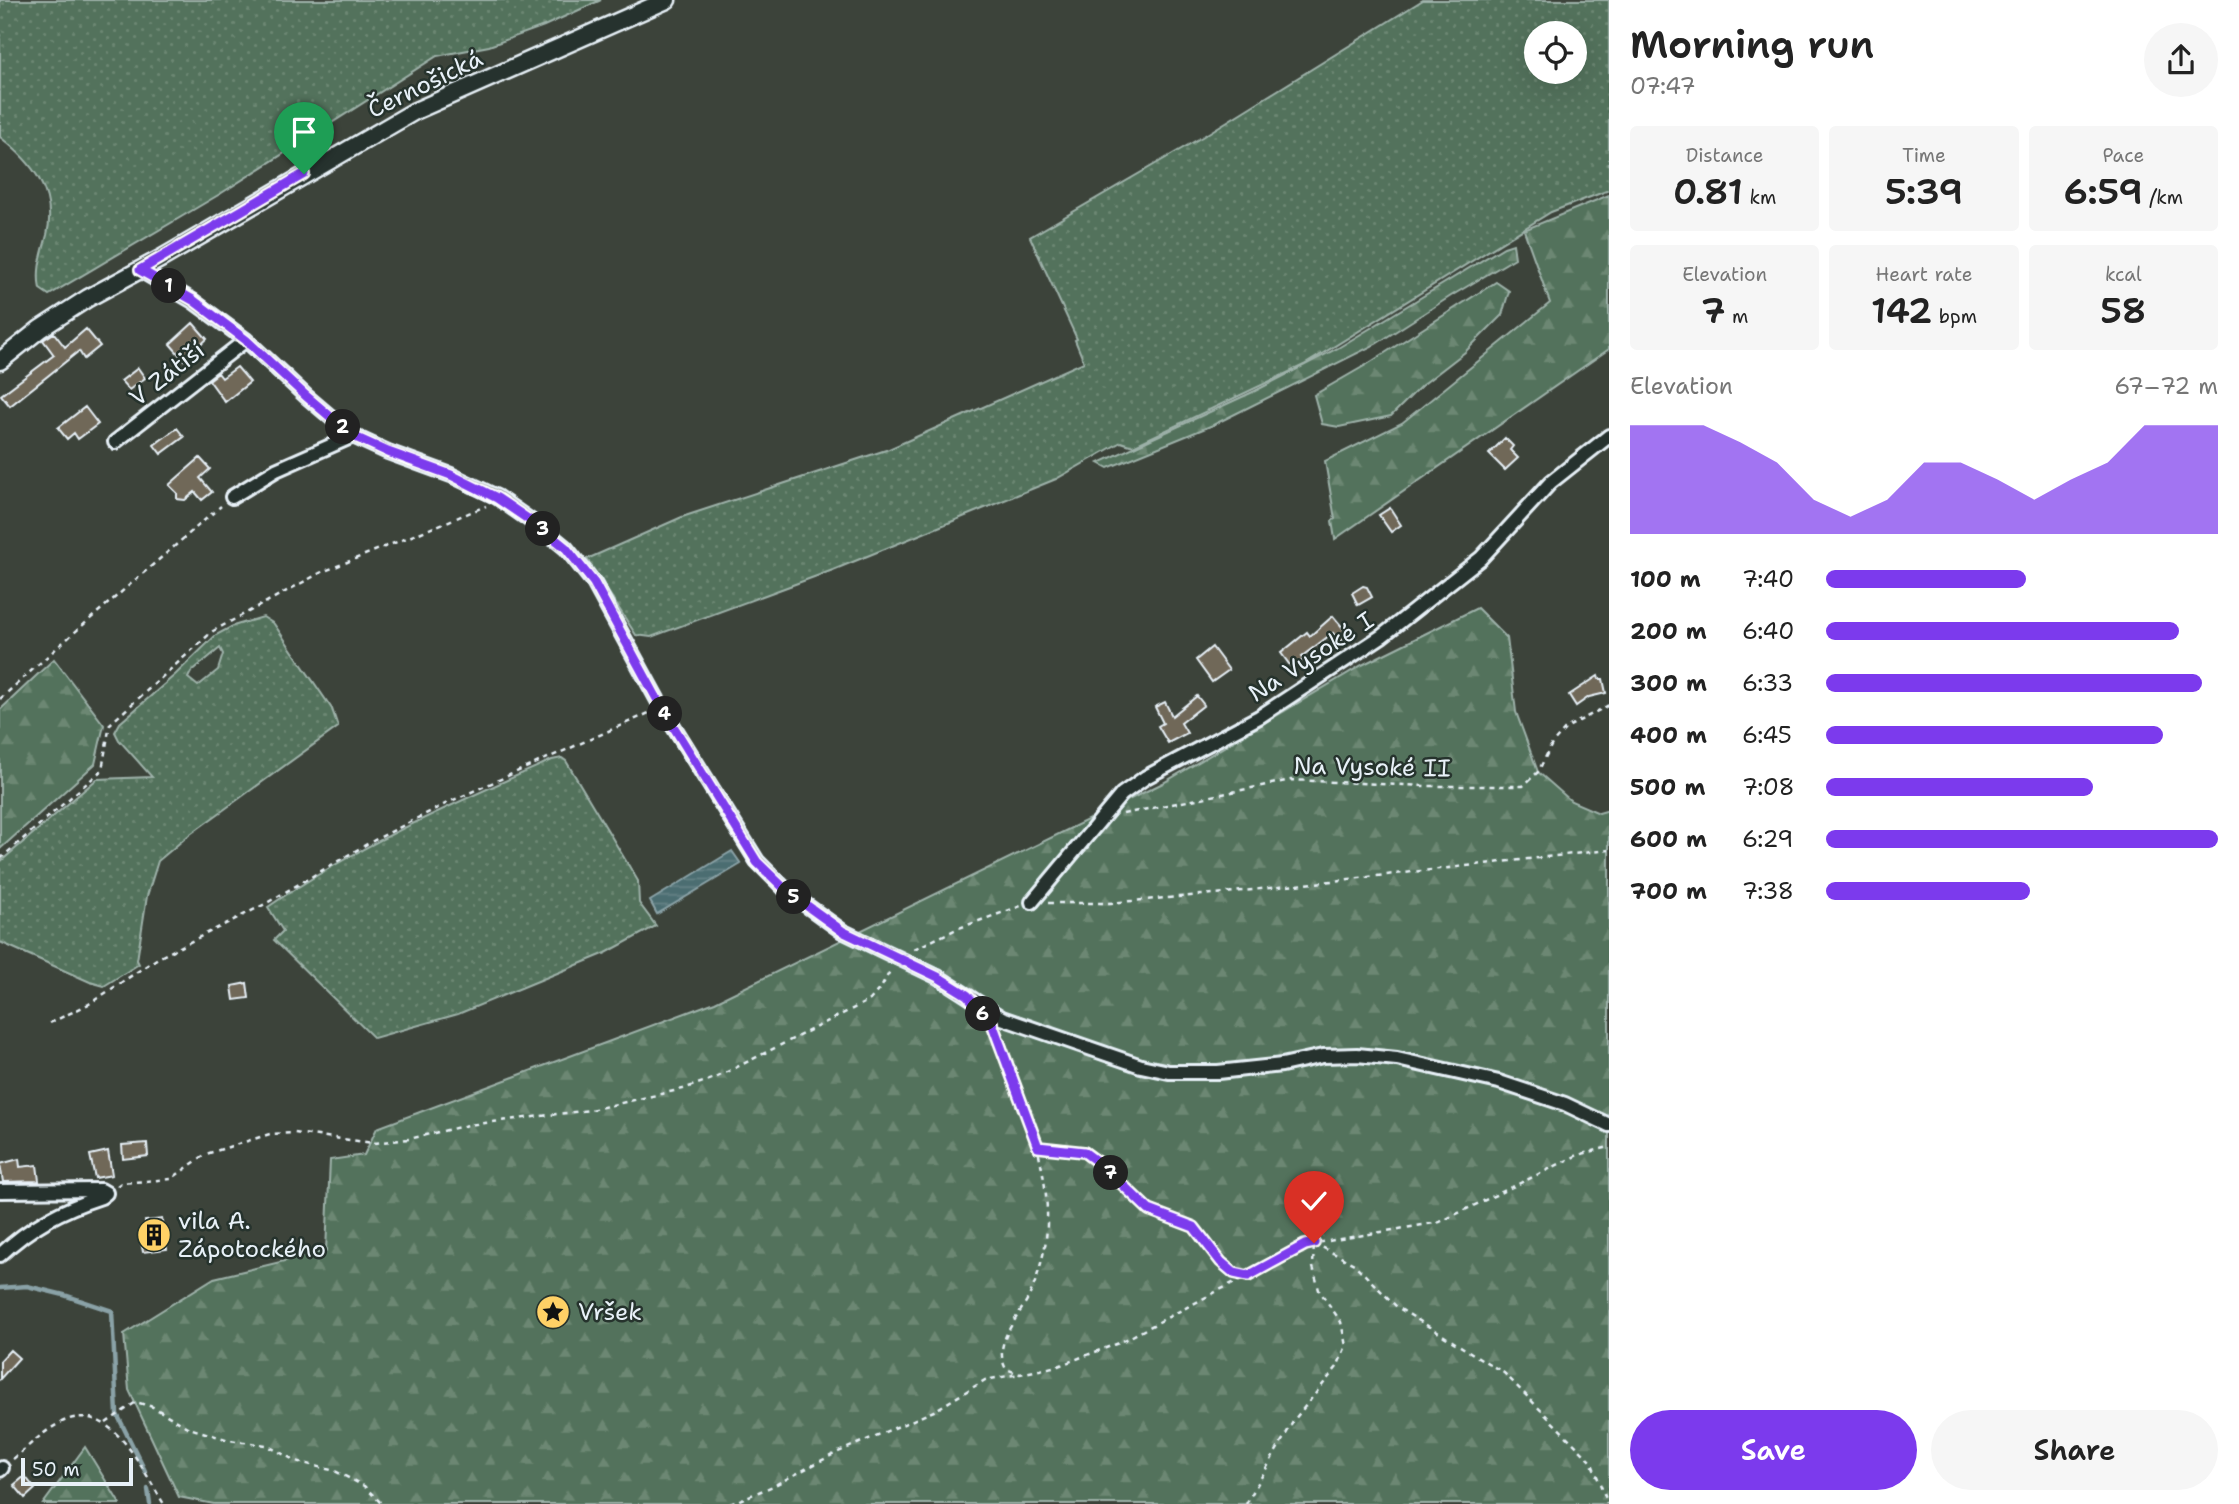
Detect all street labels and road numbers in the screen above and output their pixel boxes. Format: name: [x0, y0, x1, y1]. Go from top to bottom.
street label: Černošická: [362, 42, 488, 126]
street label: V Zátiší: [123, 334, 211, 414]
street label: Na Vysoké I: [1242, 605, 1380, 709]
street label: Na Vysoké II: [1293, 750, 1451, 784]

